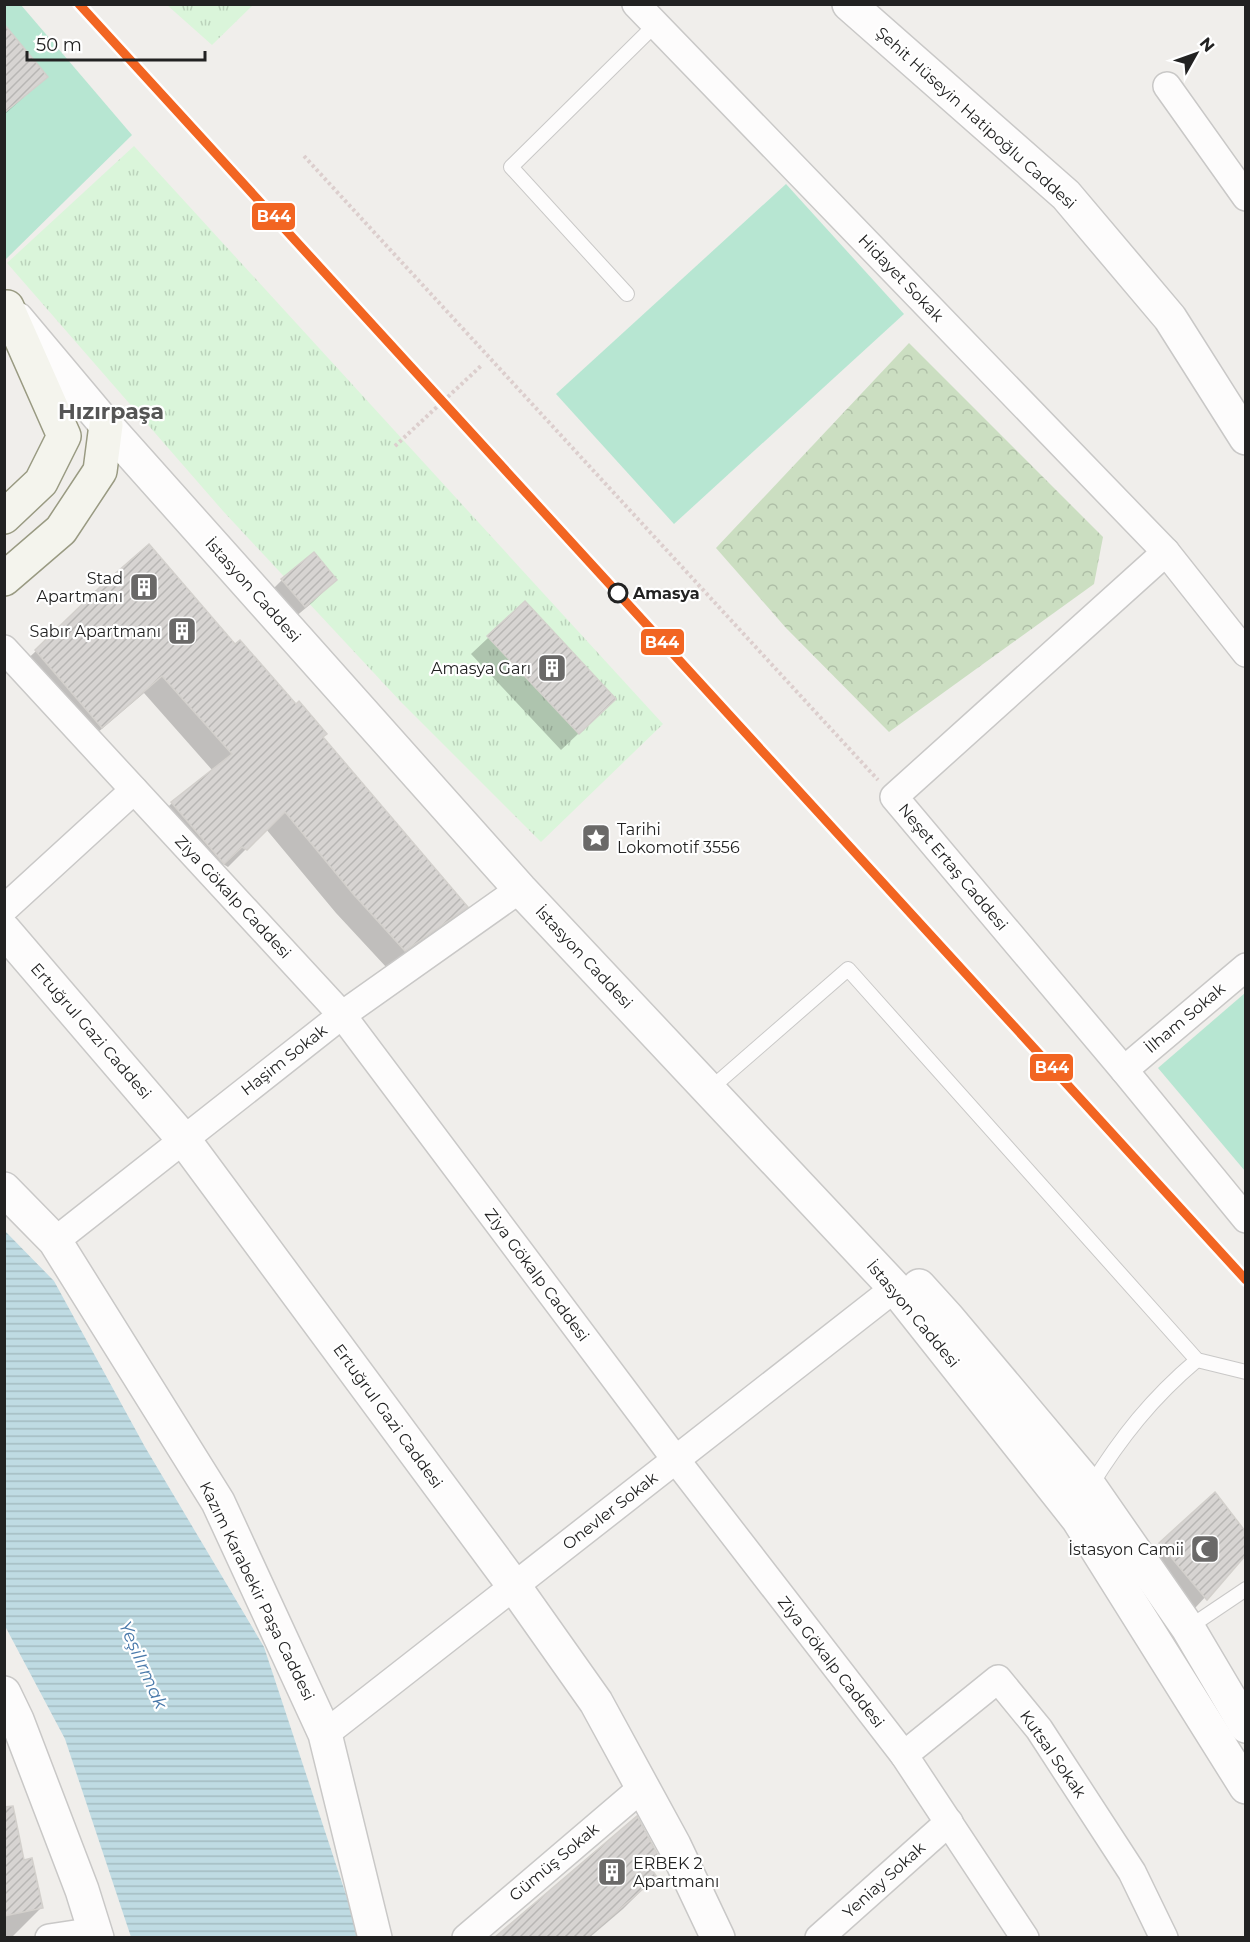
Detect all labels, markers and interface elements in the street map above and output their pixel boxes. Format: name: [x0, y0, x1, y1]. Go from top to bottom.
street label: Şehit Hüseyin Hatipoğlu Caddesi: [872, 23, 1080, 213]
scale bar: [27, 24, 206, 62]
north arrow: [1166, 24, 1226, 84]
text: 50 m: [36, 34, 82, 56]
text: N: [1196, 34, 1219, 56]
line badge: B44: [251, 202, 296, 231]
text: B44: [257, 207, 291, 226]
street label: Hidayet Sokak: [854, 230, 948, 326]
district label: Hızırpaşa: [58, 398, 164, 425]
street label: İstasyon Caddesi: [201, 534, 305, 646]
place label: Stad Apartmanı: [37, 569, 123, 606]
building icon: Stad Apartmanı: [128, 571, 160, 603]
marker: Amasya: [608, 583, 628, 603]
place label: Amasya: [632, 584, 700, 603]
building icon: Sabır Apartmanı: [166, 615, 198, 647]
place label: Sabır Apartmanı: [30, 622, 161, 641]
line badge: B44: [640, 628, 685, 656]
text: B44: [645, 633, 679, 652]
building icon: Amasya Garı: [536, 652, 568, 684]
place label: Amasya Garı: [431, 659, 531, 678]
street label: Neşet Ertaş Caddesi: [894, 800, 1012, 934]
place label: Tarihi Lokomotif 3556: [617, 820, 740, 857]
place icon: Tarihi Lokomotif 3556: [580, 822, 612, 854]
street label: Ziya Gökalp Caddesi: [171, 832, 295, 962]
street label: İstasyon Caddesi: [531, 902, 637, 1012]
street label: Ertuğrul Gazi Caddesi: [27, 959, 155, 1103]
street label: İlham Sokak: [1141, 979, 1229, 1057]
street label: Haşim Sokak: [237, 1020, 331, 1100]
line badge: B44: [1029, 1053, 1074, 1082]
text: B44: [1035, 1058, 1069, 1077]
street label: Ziya Gökalp Caddesi: [481, 1205, 593, 1345]
street label: İstasyon Caddesi: [863, 1257, 963, 1371]
street label: Ertuğrul Gazi Caddesi: [329, 1340, 447, 1492]
street label: Onevler Sokak: [559, 1468, 662, 1554]
street label: Kazım Karabekir Paşa Caddesi: [196, 1478, 318, 1704]
mosque icon: İstasyon Camii: [1189, 1533, 1221, 1565]
place label: İstasyon Camii: [1068, 1540, 1184, 1559]
street label: Ziya Gökalp Caddesi: [774, 1593, 888, 1731]
water label: Yeşilırmak: [114, 1618, 173, 1714]
street label: Kutsal Sokak: [1016, 1707, 1090, 1802]
street label: Gümüş Sokak: [505, 1819, 603, 1905]
street label: Yeniay Sokak: [839, 1838, 929, 1922]
place label: ERBEK 2 Apartmanı: [633, 1854, 719, 1891]
building icon: ERBEK 2 Apartmanı: [596, 1856, 628, 1888]

